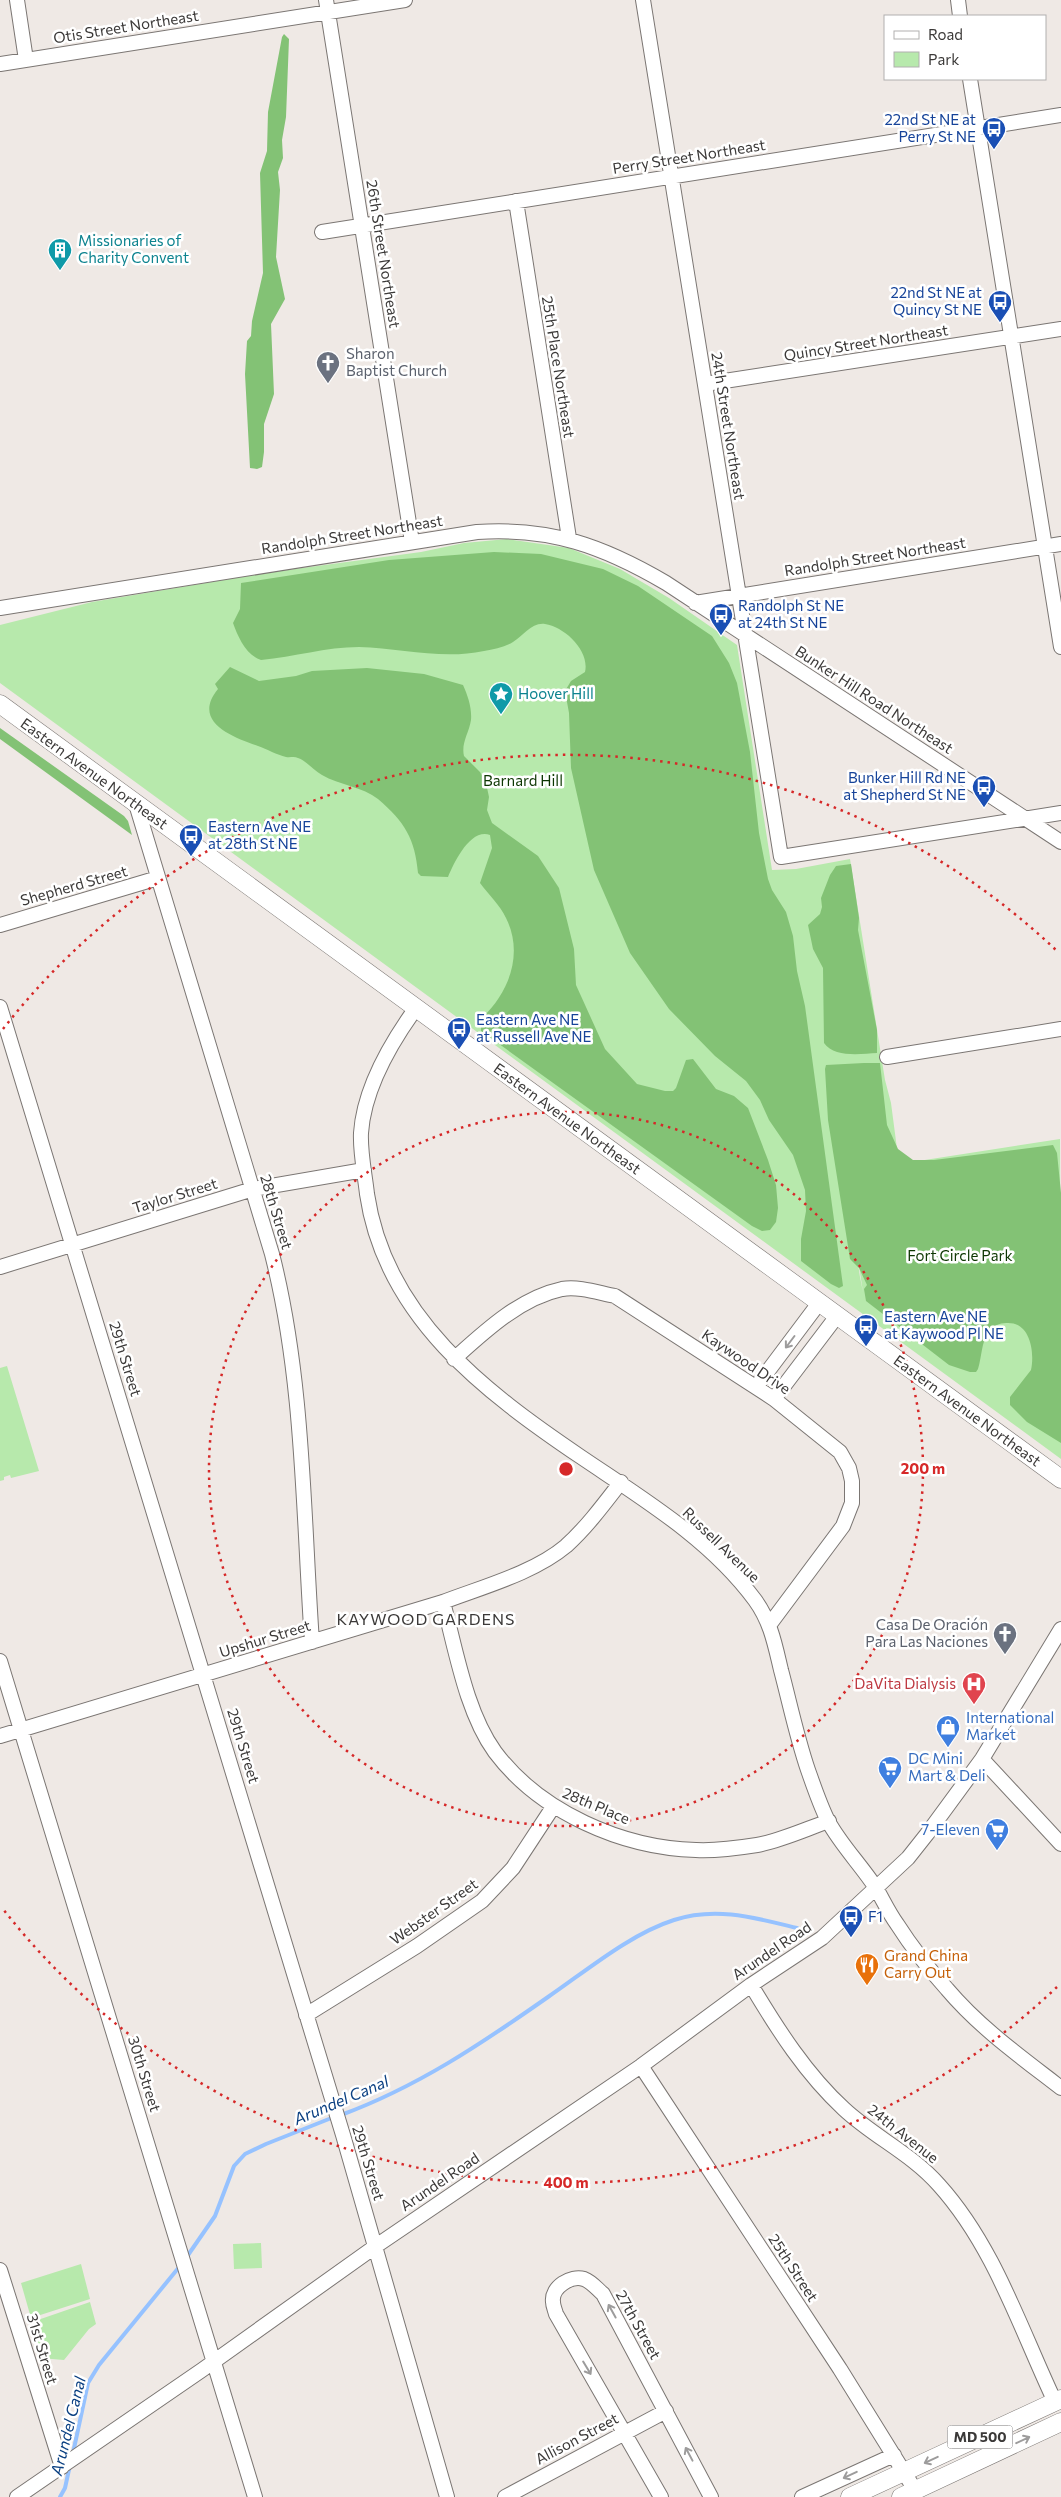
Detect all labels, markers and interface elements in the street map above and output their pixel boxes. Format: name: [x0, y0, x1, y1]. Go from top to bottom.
street label: Otis Street Northeast: [52, 6, 200, 46]
legend: [884, 15, 1046, 80]
text: Road: [928, 25, 963, 43]
text: Park: [928, 50, 959, 68]
place label: 22nd St NE at Perry St NE: [884, 110, 976, 145]
bus stop icon: 22nd St NE at Perry St NE: [981, 116, 1007, 150]
street label: Perry Street Northeast: [611, 135, 767, 177]
street label: 26th Street Northeast: [363, 178, 405, 329]
place label: Missionaries of Charity Convent: [78, 231, 189, 266]
building icon: Missionaries of Charity Convent: [47, 237, 73, 271]
place label: 22nd St NE at Quincy St NE: [890, 283, 982, 318]
bus stop icon: 22nd St NE at Quincy St NE: [987, 289, 1013, 323]
street label: 25th Place Northeast: [539, 295, 579, 439]
street label: Quincy Street Northeast: [782, 320, 949, 364]
place label: Sharon Baptist Church: [346, 344, 447, 379]
church icon: Sharon Baptist Church: [315, 350, 341, 384]
street label: 24th Street Northeast: [708, 351, 750, 501]
street label: Randolph Street Northeast: [260, 511, 444, 557]
street label: Randolph Street Northeast: [783, 533, 967, 579]
place label: Randolph St NE at 24th St NE: [738, 596, 844, 631]
bus stop icon: Randolph St NE at 24th St NE: [708, 602, 734, 636]
street label: Bunker Hill Road Northeast: [792, 641, 957, 757]
place icon: Hoover Hill: [488, 681, 514, 715]
place label: Hoover Hill: [518, 684, 594, 702]
street label: Eastern Avenue Northeast: [17, 714, 172, 833]
place label: Bunker Hill Rd NE at Shepherd St NE: [843, 768, 966, 803]
park label: Barnard Hill: [483, 771, 563, 789]
bus stop icon: Bunker Hill Rd NE at Shepherd St NE: [971, 774, 997, 808]
place label: Eastern Ave NE at 28th St NE: [208, 817, 311, 852]
bus stop icon: Eastern Ave NE at 28th St NE: [178, 823, 204, 857]
street label: Shepherd Street: [18, 861, 129, 909]
place label: Eastern Ave NE at Russell Ave NE: [476, 1010, 592, 1045]
bus stop icon: Eastern Ave NE at Russell Ave NE: [446, 1016, 472, 1050]
street label: Eastern Avenue Northeast: [490, 1059, 645, 1178]
street label: 28th Street: [257, 1172, 297, 1251]
street label: Taylor Street: [130, 1174, 219, 1216]
park label: Fort Circle Park: [907, 1246, 1013, 1264]
place label: Eastern Ave NE at Kaywood Pl NE: [884, 1307, 1004, 1342]
bus stop icon: Eastern Ave NE at Kaywood Pl NE: [853, 1313, 879, 1347]
street label: 29th Street: [106, 1319, 146, 1398]
street label: Kaywood Drive: [699, 1325, 794, 1397]
one-way arrow: [785, 1335, 795, 1349]
street label: Eastern Avenue Northeast: [890, 1351, 1045, 1470]
text: 200 m: [901, 1459, 945, 1477]
centre of rings: [557, 1460, 575, 1478]
street label: Russell Avenue: [679, 1503, 764, 1586]
district label: KAYWOOD GARDENS: [337, 1609, 515, 1628]
place label: Casa De Oración Para Las Naciones: [865, 1615, 988, 1650]
street label: Upshur Street: [217, 1616, 313, 1661]
church icon: Casa De Oración Para Las Naciones: [992, 1621, 1018, 1655]
hospital icon: DaVita Dialysis: [961, 1671, 987, 1705]
place label: DaVita Dialysis: [854, 1674, 956, 1692]
street label: 29th Street: [224, 1706, 264, 1785]
place label: International Market: [966, 1708, 1054, 1743]
shop icon: International Market: [935, 1714, 961, 1748]
place label: DC Mini Mart & Deli: [908, 1749, 986, 1784]
supermarket icon: DC Mini Mart & Deli: [877, 1755, 903, 1789]
street label: 28th Place: [560, 1783, 633, 1827]
supermarket icon: 7-Eleven: [984, 1817, 1010, 1851]
place label: 7-Eleven: [921, 1820, 980, 1838]
street label: Webster Street: [386, 1874, 481, 1948]
bus stop icon: F1: [838, 1904, 864, 1938]
place label: F1: [868, 1907, 883, 1925]
street label: Arundel Road: [728, 1917, 814, 1983]
place label: Grand China Carry Out: [884, 1946, 968, 1981]
restaurant icon: Grand China Carry Out: [854, 1952, 880, 1986]
street label: 30th Street: [125, 2034, 165, 2114]
water label: Arundel Canal: [290, 2071, 392, 2128]
street label: 24th Avenue: [865, 2100, 943, 2166]
street label: 29th Street: [349, 2123, 389, 2202]
street label: Arundel Road: [396, 2148, 482, 2214]
text: 400 m: [543, 2173, 589, 2191]
street label: 25th Street: [765, 2230, 822, 2305]
street label: 27th Street: [613, 2287, 665, 2362]
one-way arrow: [607, 2303, 617, 2318]
street label: 31st Street: [24, 2311, 62, 2386]
one-way arrow: [582, 2360, 592, 2375]
water label: Arundel Canal: [46, 2374, 89, 2478]
street label: Allison Street: [532, 2409, 621, 2468]
road number: MD 500: [948, 2426, 1012, 2448]
one-way arrow: [1015, 2435, 1030, 2444]
one-way arrow: [683, 2447, 693, 2462]
one-way arrow: [924, 2456, 939, 2465]
one-way arrow: [843, 2471, 858, 2480]

